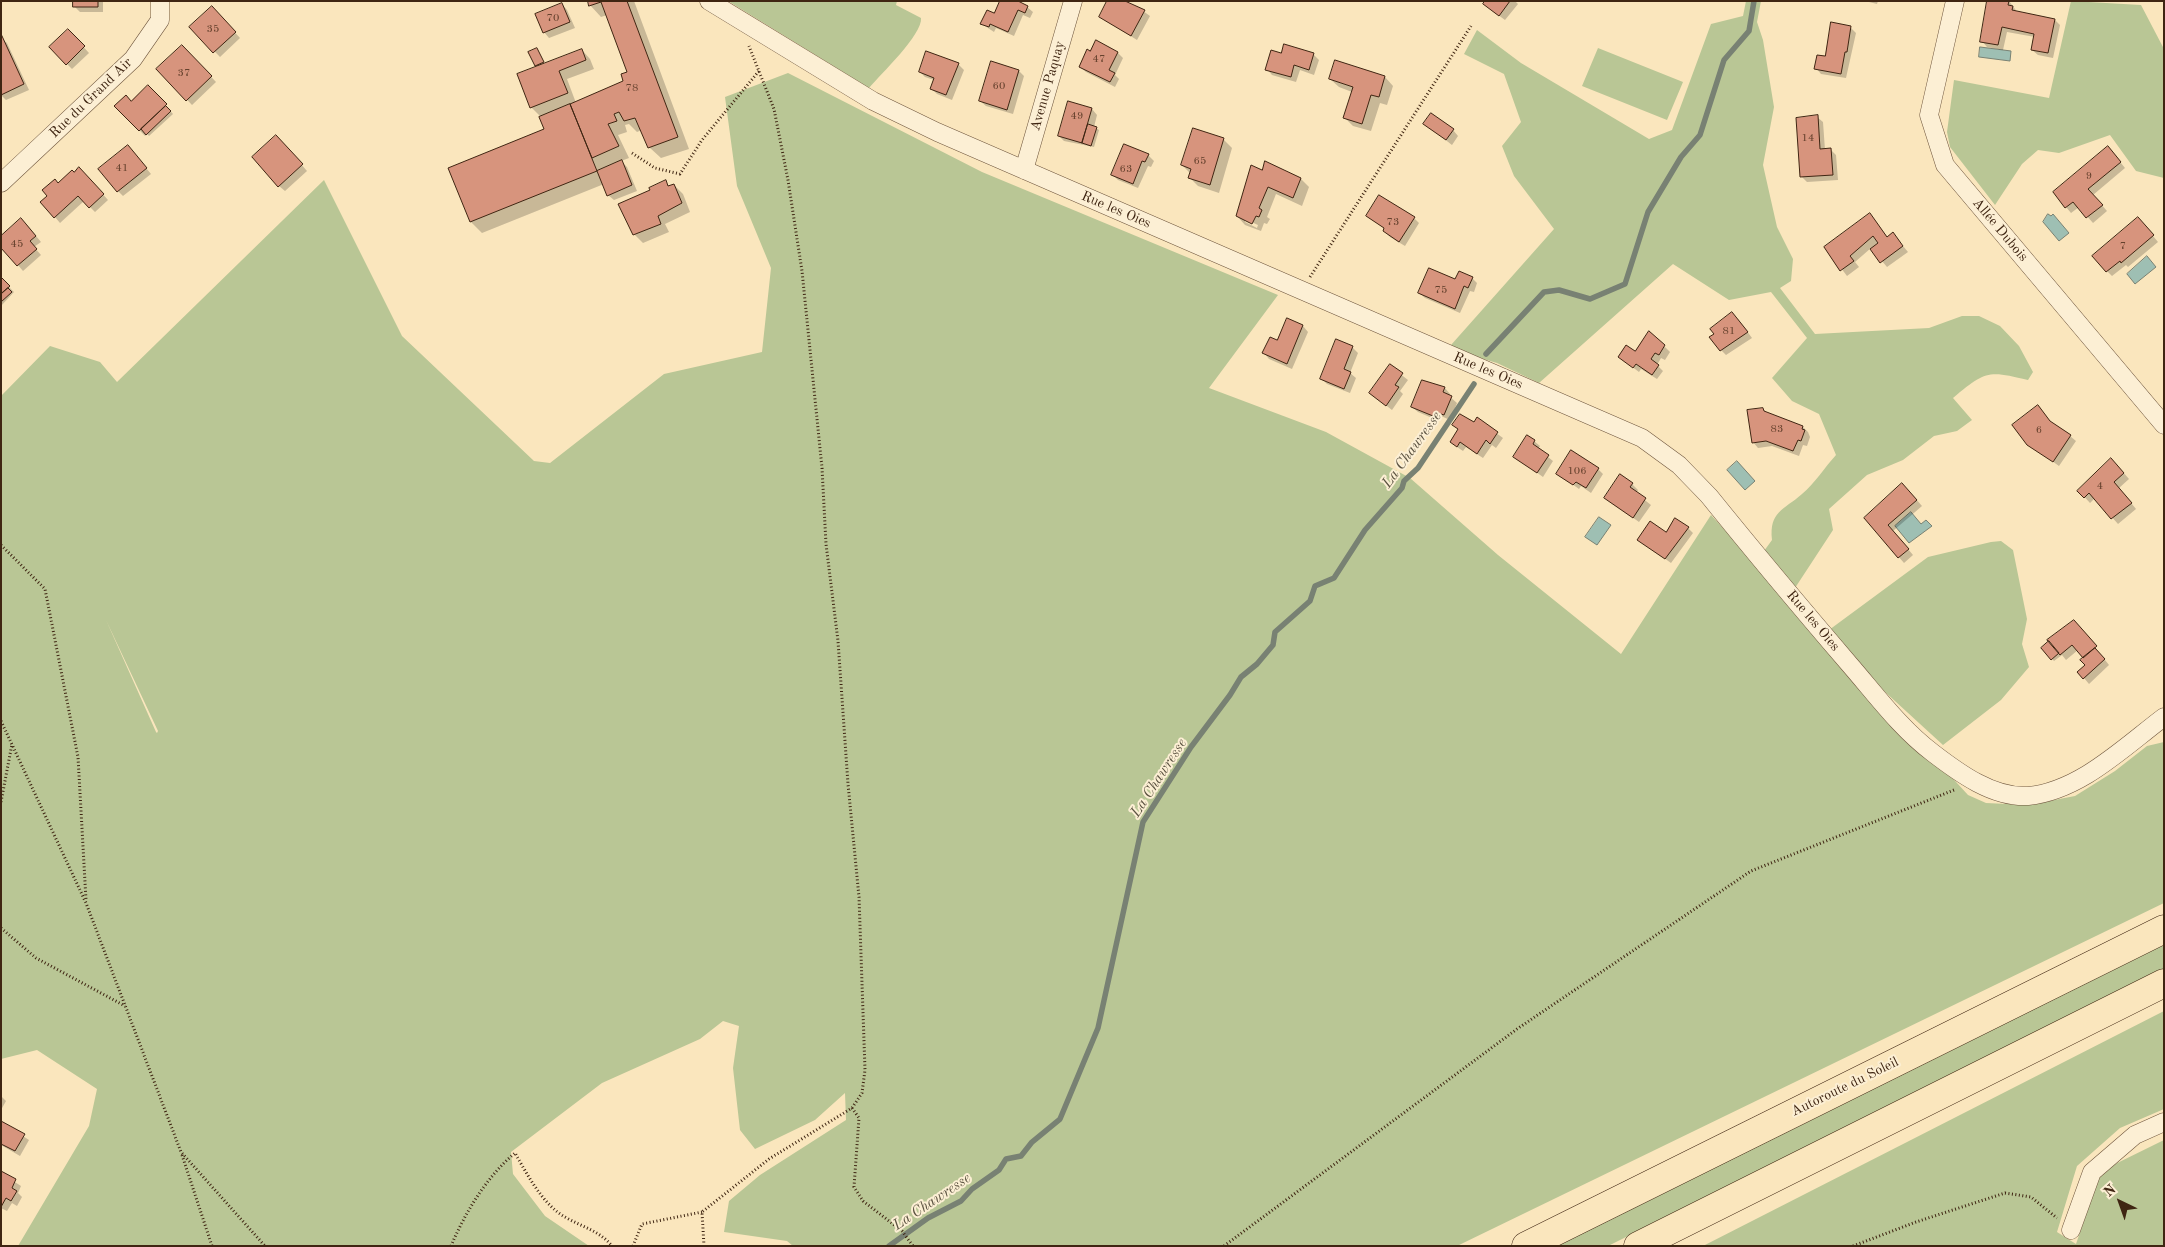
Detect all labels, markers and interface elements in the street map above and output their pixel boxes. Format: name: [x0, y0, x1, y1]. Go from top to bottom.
house number: 70: [547, 11, 559, 25]
house number: 35: [207, 22, 219, 36]
street label: Avenue Paquay: [1027, 39, 1069, 133]
house number: 47: [1093, 52, 1105, 66]
street label: Rue du Grand Air: [46, 54, 136, 142]
house number: 37: [178, 66, 190, 80]
house number: 60: [993, 79, 1005, 93]
house number: 78: [626, 81, 638, 95]
house number: 49: [1071, 109, 1083, 123]
house number: 14: [1802, 131, 1814, 145]
house number: 65: [1194, 154, 1206, 168]
house number: 41: [116, 161, 128, 175]
house number: 63: [1120, 162, 1132, 176]
house number: 9: [2086, 169, 2092, 183]
street label: Rue les Oies: [1079, 188, 1153, 232]
street label: Allée Dubois: [1969, 195, 2031, 265]
house number: 73: [1387, 215, 1399, 229]
house number: 45: [11, 237, 23, 251]
house number: 7: [2120, 239, 2126, 253]
house number: 75: [1435, 283, 1447, 297]
house number: 81: [1723, 324, 1735, 338]
street label: Rue les Oies: [1451, 349, 1525, 393]
water label: La Chawresse: [1378, 408, 1446, 492]
house number: 83: [1771, 422, 1783, 436]
house number: 6: [2036, 423, 2042, 437]
house number: 106: [1567, 464, 1587, 478]
house number: 4: [2097, 479, 2103, 493]
street label: Rue les Oies: [1783, 587, 1843, 655]
water label: La Chawresse: [1127, 735, 1191, 821]
street label: Autoroute du Soleil: [1788, 1054, 1902, 1120]
water label: La Chawresse: [890, 1169, 974, 1235]
north arrow: [2095, 1177, 2145, 1227]
text: N: [2101, 1182, 2119, 1200]

